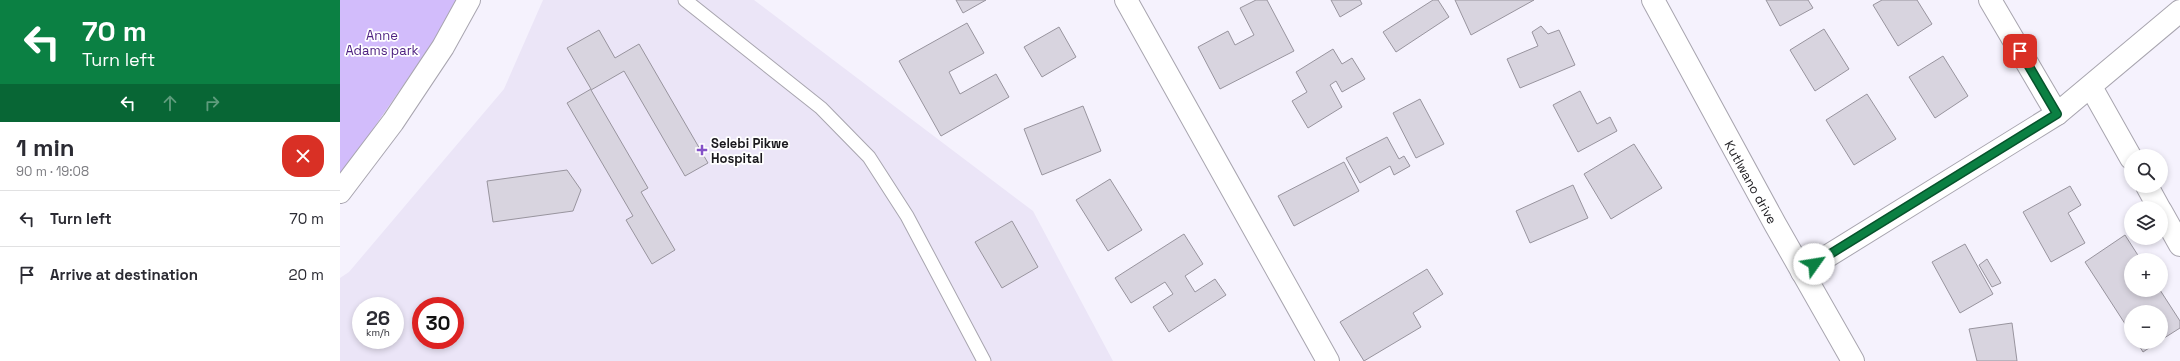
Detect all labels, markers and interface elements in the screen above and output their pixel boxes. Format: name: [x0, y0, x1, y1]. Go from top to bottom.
text: 70 m: [82, 13, 147, 49]
icon: left: [16, 16, 68, 68]
park label: Anne Adams park: [345, 27, 419, 59]
pin: [2003, 34, 2037, 68]
icon: arrive: [2009, 40, 2031, 62]
text: Turn left: [82, 48, 155, 71]
icon: left: [117, 92, 139, 114]
icon: ahead: [159, 92, 181, 114]
icon: right: [201, 92, 223, 114]
text: 1 min: [16, 132, 75, 163]
button: close: [282, 135, 324, 177]
place label: Selebi Pikwe Hospital: [711, 135, 789, 167]
street label: Kutlwano drive: [1721, 137, 1781, 227]
marker: Selebi Pikwe Hospital: [696, 144, 708, 156]
map controls: [2124, 149, 2168, 349]
button: search: [2124, 149, 2168, 193]
text: 90 m · 19:08: [16, 163, 89, 180]
button: layers: [2124, 201, 2168, 245]
icon: left: [16, 208, 38, 230]
text: Turn left: [50, 209, 112, 228]
text: 70 m: [289, 209, 324, 228]
position arrow: [1793, 243, 1835, 285]
button: +: [2124, 253, 2168, 297]
icon: arrive: [16, 264, 38, 286]
text: Arrive at destination: [50, 265, 198, 284]
text: 20 m: [289, 265, 324, 284]
speed limit sign: 30: [412, 297, 464, 349]
text: 26: [366, 305, 390, 331]
button: −: [2124, 305, 2168, 349]
text: km/h: [366, 326, 390, 339]

